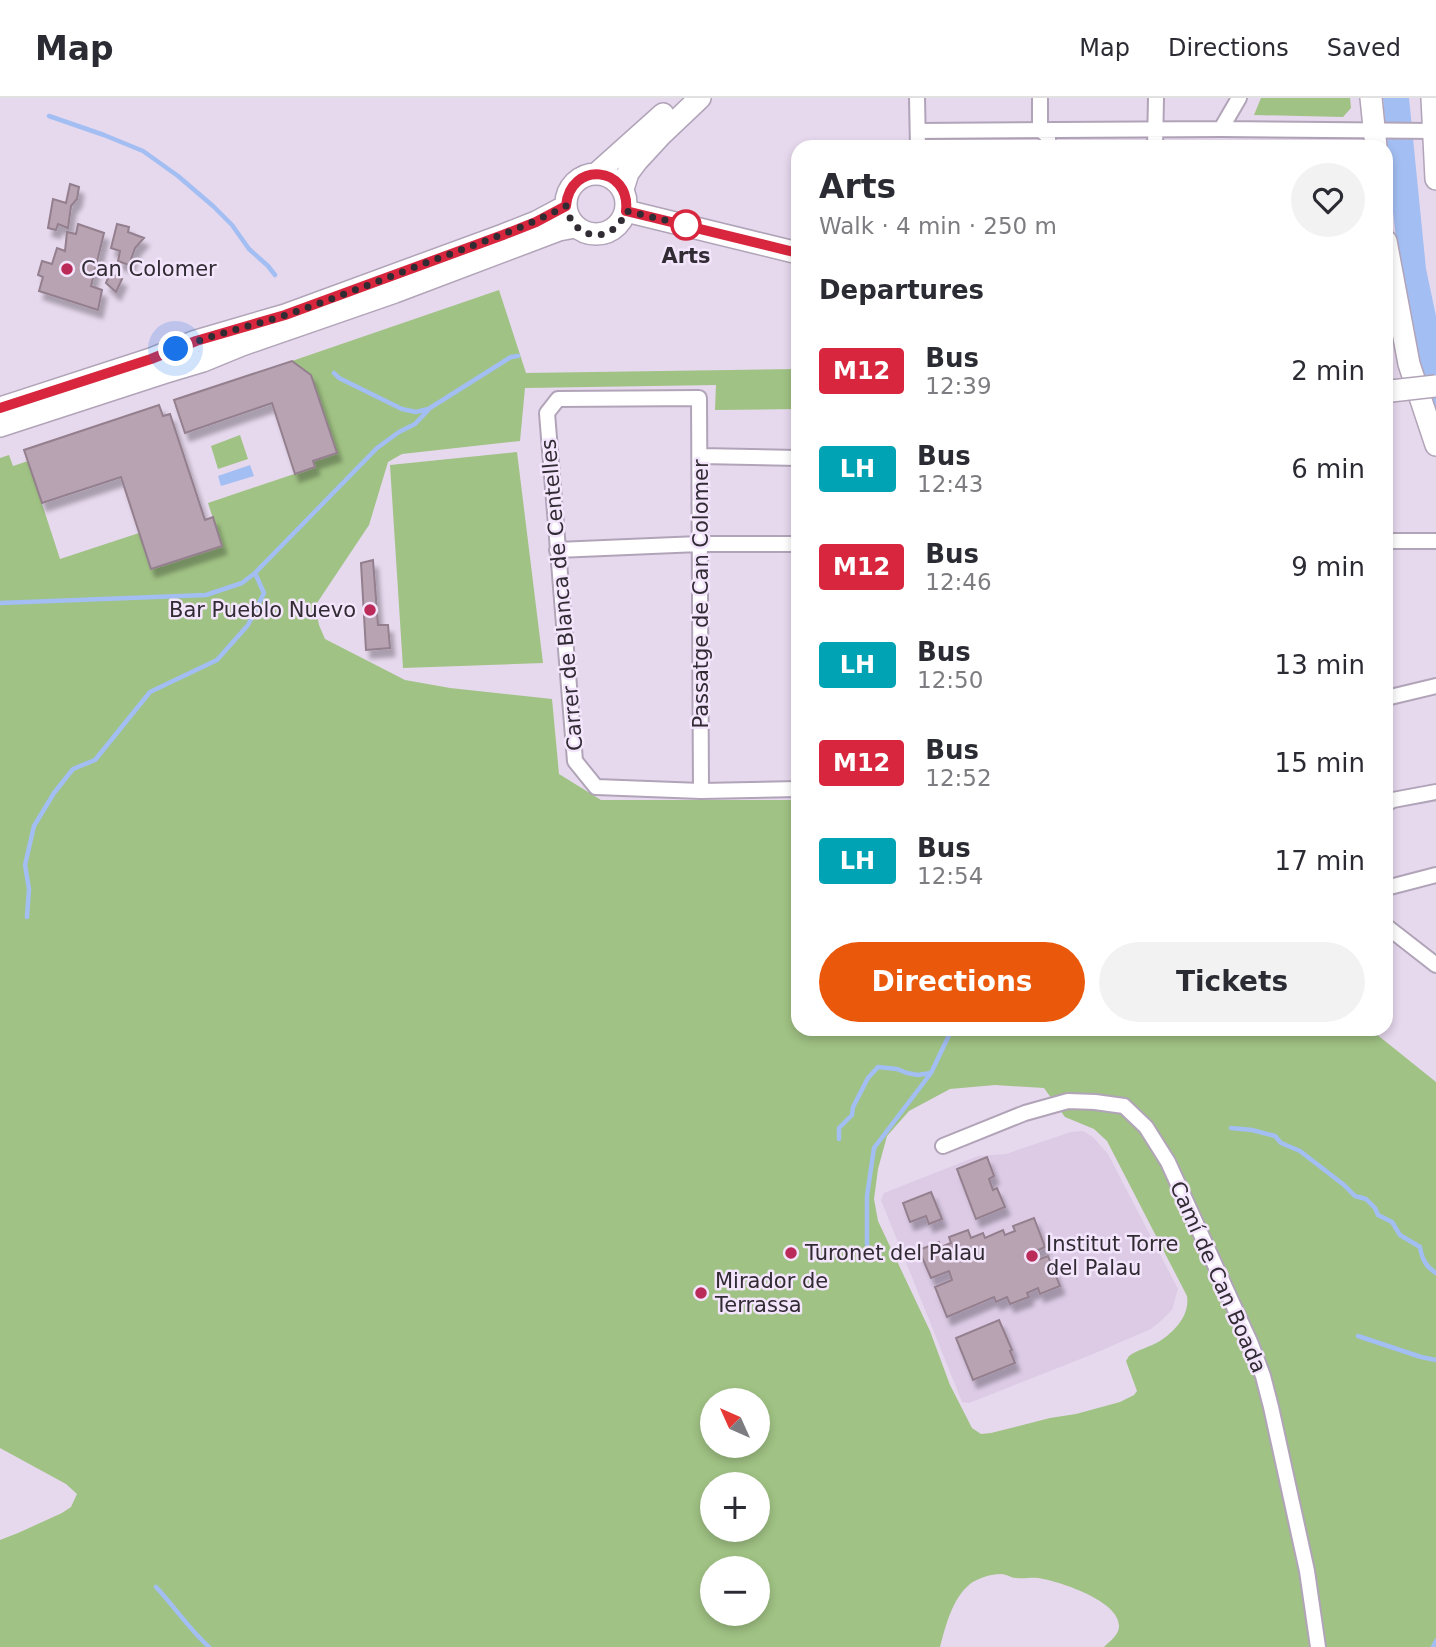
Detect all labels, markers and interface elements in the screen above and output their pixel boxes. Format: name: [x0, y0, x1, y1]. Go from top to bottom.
text: Map: [35, 29, 114, 68]
text: Map: [1079, 34, 1130, 62]
text: Directions: [1168, 34, 1289, 62]
text: Saved: [1327, 34, 1401, 62]
button: heart: [1291, 163, 1365, 237]
text: Arts: [819, 167, 896, 206]
marker: Arts: [671, 210, 701, 240]
text: Walk · 4 min · 250 m: [819, 213, 1057, 239]
place label: Arts: [661, 244, 711, 268]
place label: Can Colomer: [81, 257, 217, 281]
marker: Can Colomer: [59, 261, 75, 277]
text: Departures: [819, 275, 984, 305]
your location: [158, 331, 193, 366]
text: Bus: [925, 343, 979, 373]
text: 2 min: [1291, 356, 1365, 386]
text: M12: [833, 357, 890, 385]
text: 12:39: [925, 373, 992, 399]
street label: Carrer de Blanca de Centelles: [536, 438, 588, 752]
text: Bus: [917, 441, 971, 471]
text: 6 min: [1291, 454, 1365, 484]
text: LH: [840, 455, 875, 483]
street label: Passatge de Can Colomer: [689, 459, 713, 729]
text: 12:43: [917, 471, 983, 497]
text: Bus: [925, 539, 979, 569]
text: 9 min: [1291, 552, 1365, 582]
text: M12: [833, 553, 890, 581]
text: 12:46: [925, 569, 992, 595]
place label: Bar Pueblo Nuevo: [169, 598, 356, 622]
marker: Bar Pueblo Nuevo: [362, 602, 378, 618]
text: Bus: [917, 637, 971, 667]
text: 13 min: [1275, 650, 1365, 680]
text: LH: [840, 651, 875, 679]
text: 12:50: [917, 667, 983, 693]
text: Bus: [925, 735, 979, 765]
text: 15 min: [1275, 748, 1365, 778]
text: M12: [833, 749, 890, 777]
text: 12:52: [925, 765, 992, 791]
text: Bus: [917, 833, 971, 863]
text: 17 min: [1275, 846, 1365, 876]
text: LH: [840, 847, 875, 875]
text: 12:54: [917, 863, 983, 889]
button: Directions: [819, 942, 1085, 1022]
button: Tickets: [1099, 942, 1365, 1022]
street label: Camí de Can Boada: [1165, 1177, 1271, 1377]
place label: Institut Torre del Palau: [1046, 1232, 1178, 1280]
place label: Turonet del Palau: [804, 1241, 985, 1265]
marker: Turonet del Palau: [783, 1245, 799, 1261]
marker: Institut Torre del Palau: [1024, 1248, 1040, 1264]
place label: Mirador de Terrassa: [714, 1269, 828, 1317]
marker: Mirador de Terrassa: [693, 1285, 709, 1301]
north arrow: [700, 1388, 770, 1458]
map controls: [700, 1388, 770, 1626]
button: +: [700, 1472, 770, 1542]
button: −: [700, 1556, 770, 1626]

